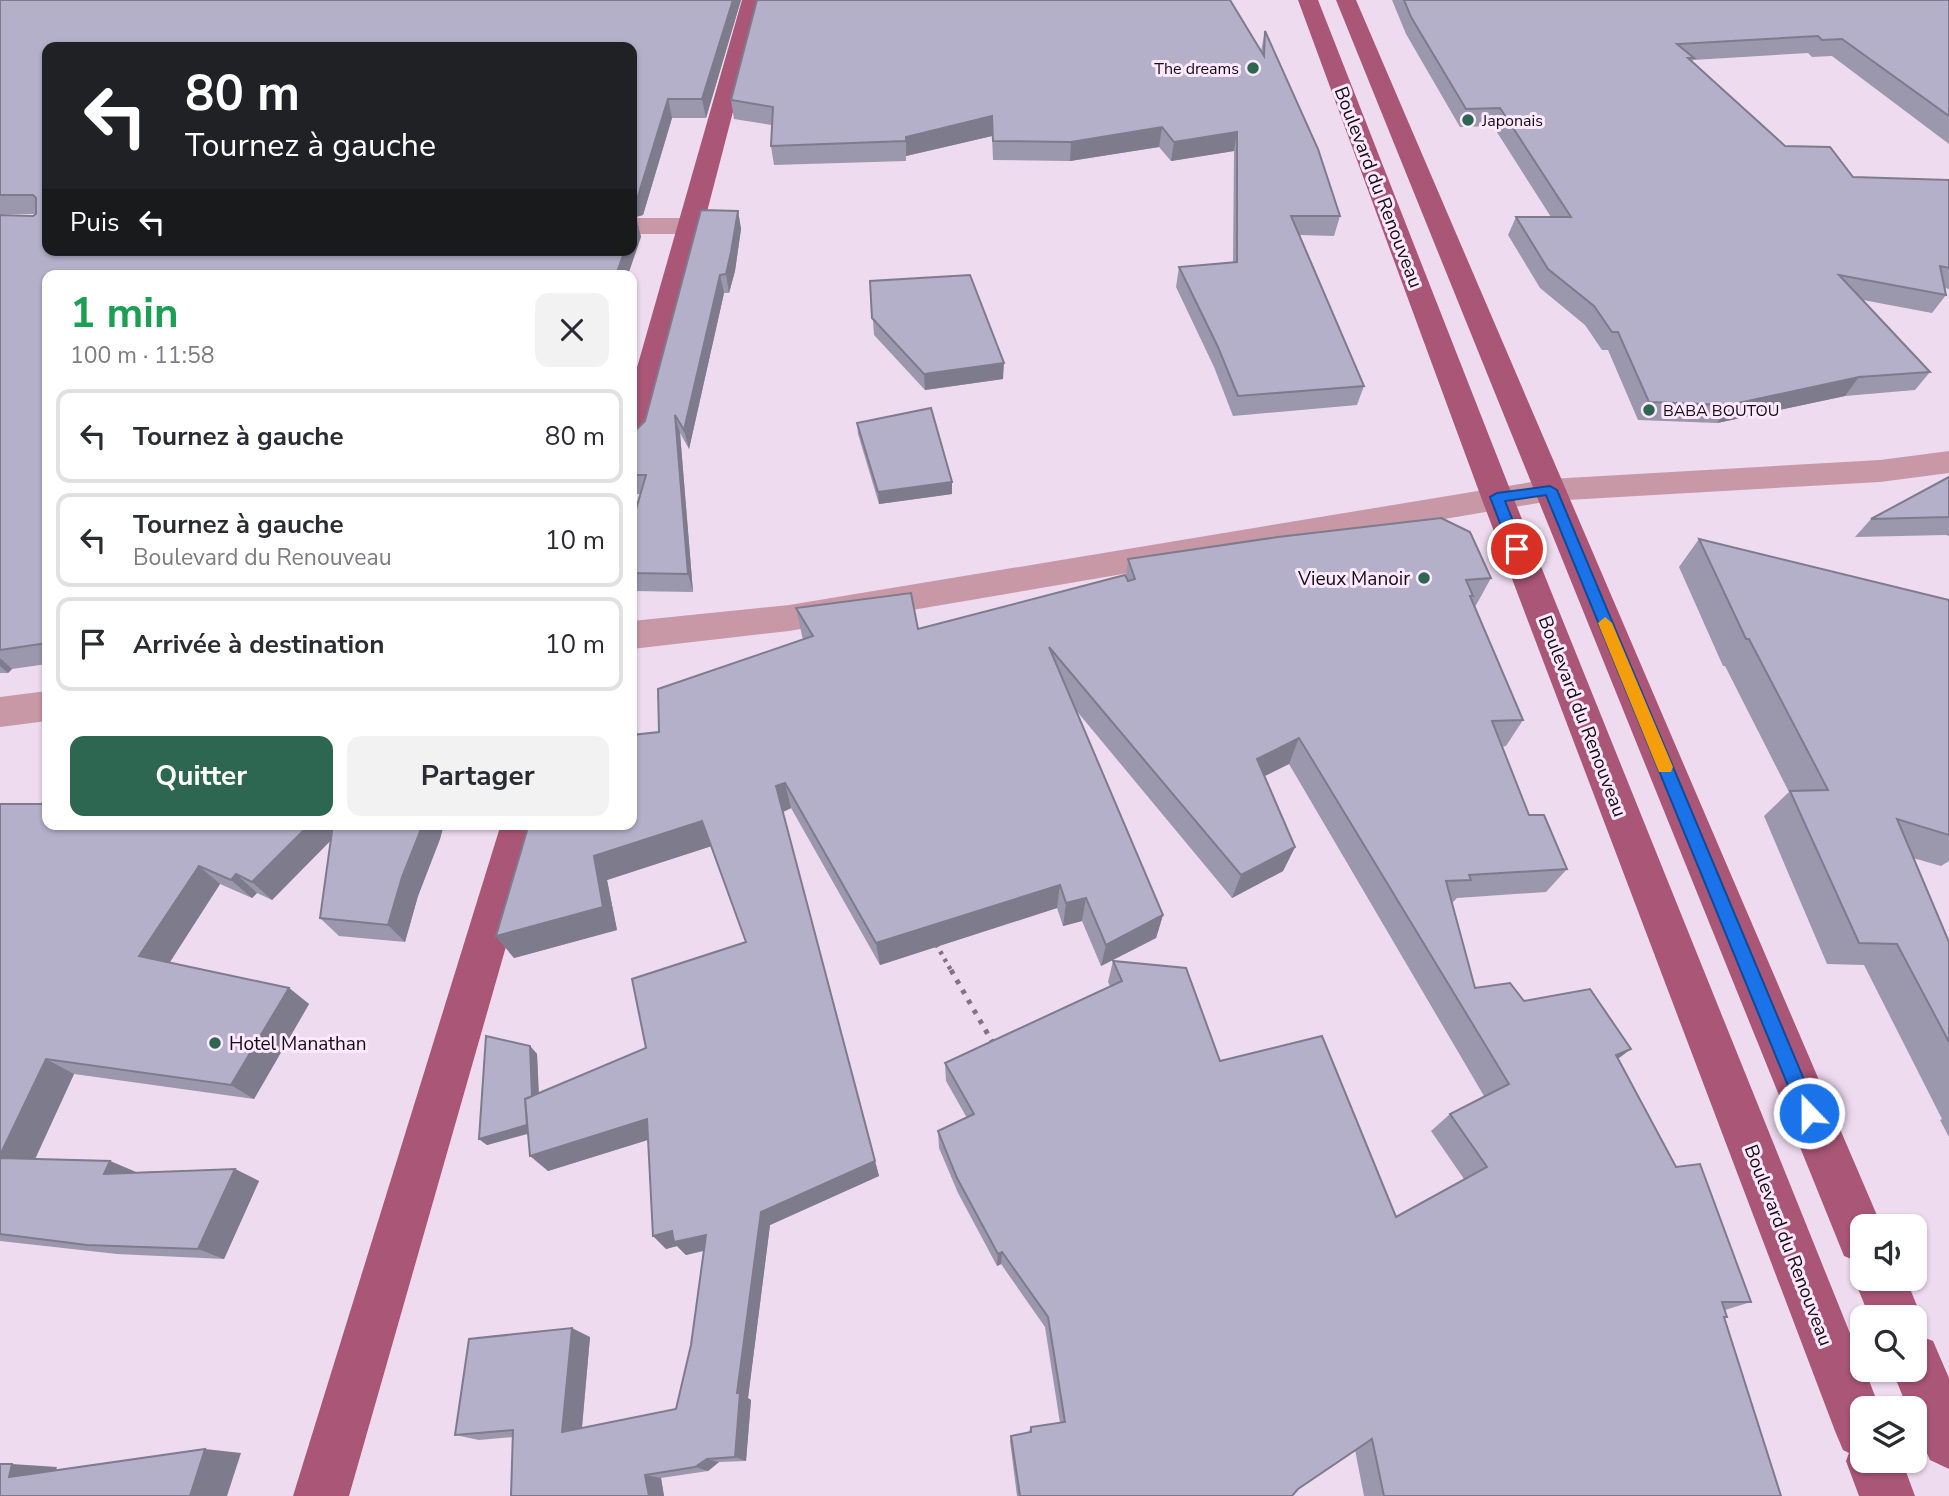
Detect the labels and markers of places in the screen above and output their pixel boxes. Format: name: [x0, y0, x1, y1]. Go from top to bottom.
place label: The dreams: [1154, 58, 1239, 80]
marker: The dreams: [1245, 60, 1261, 76]
place label: Japonais: [1481, 110, 1543, 132]
marker: Japonais: [1460, 112, 1476, 128]
place label: BABA BOUTOU: [1663, 400, 1779, 422]
marker: BABA BOUTOU: [1641, 402, 1657, 418]
pin: [1487, 519, 1547, 579]
place label: Vieux Manoir: [1297, 566, 1410, 592]
marker: Vieux Manoir: [1416, 570, 1432, 586]
place label: Hotel Manathan: [229, 1031, 367, 1057]
marker: Hotel Manathan: [207, 1035, 223, 1051]

